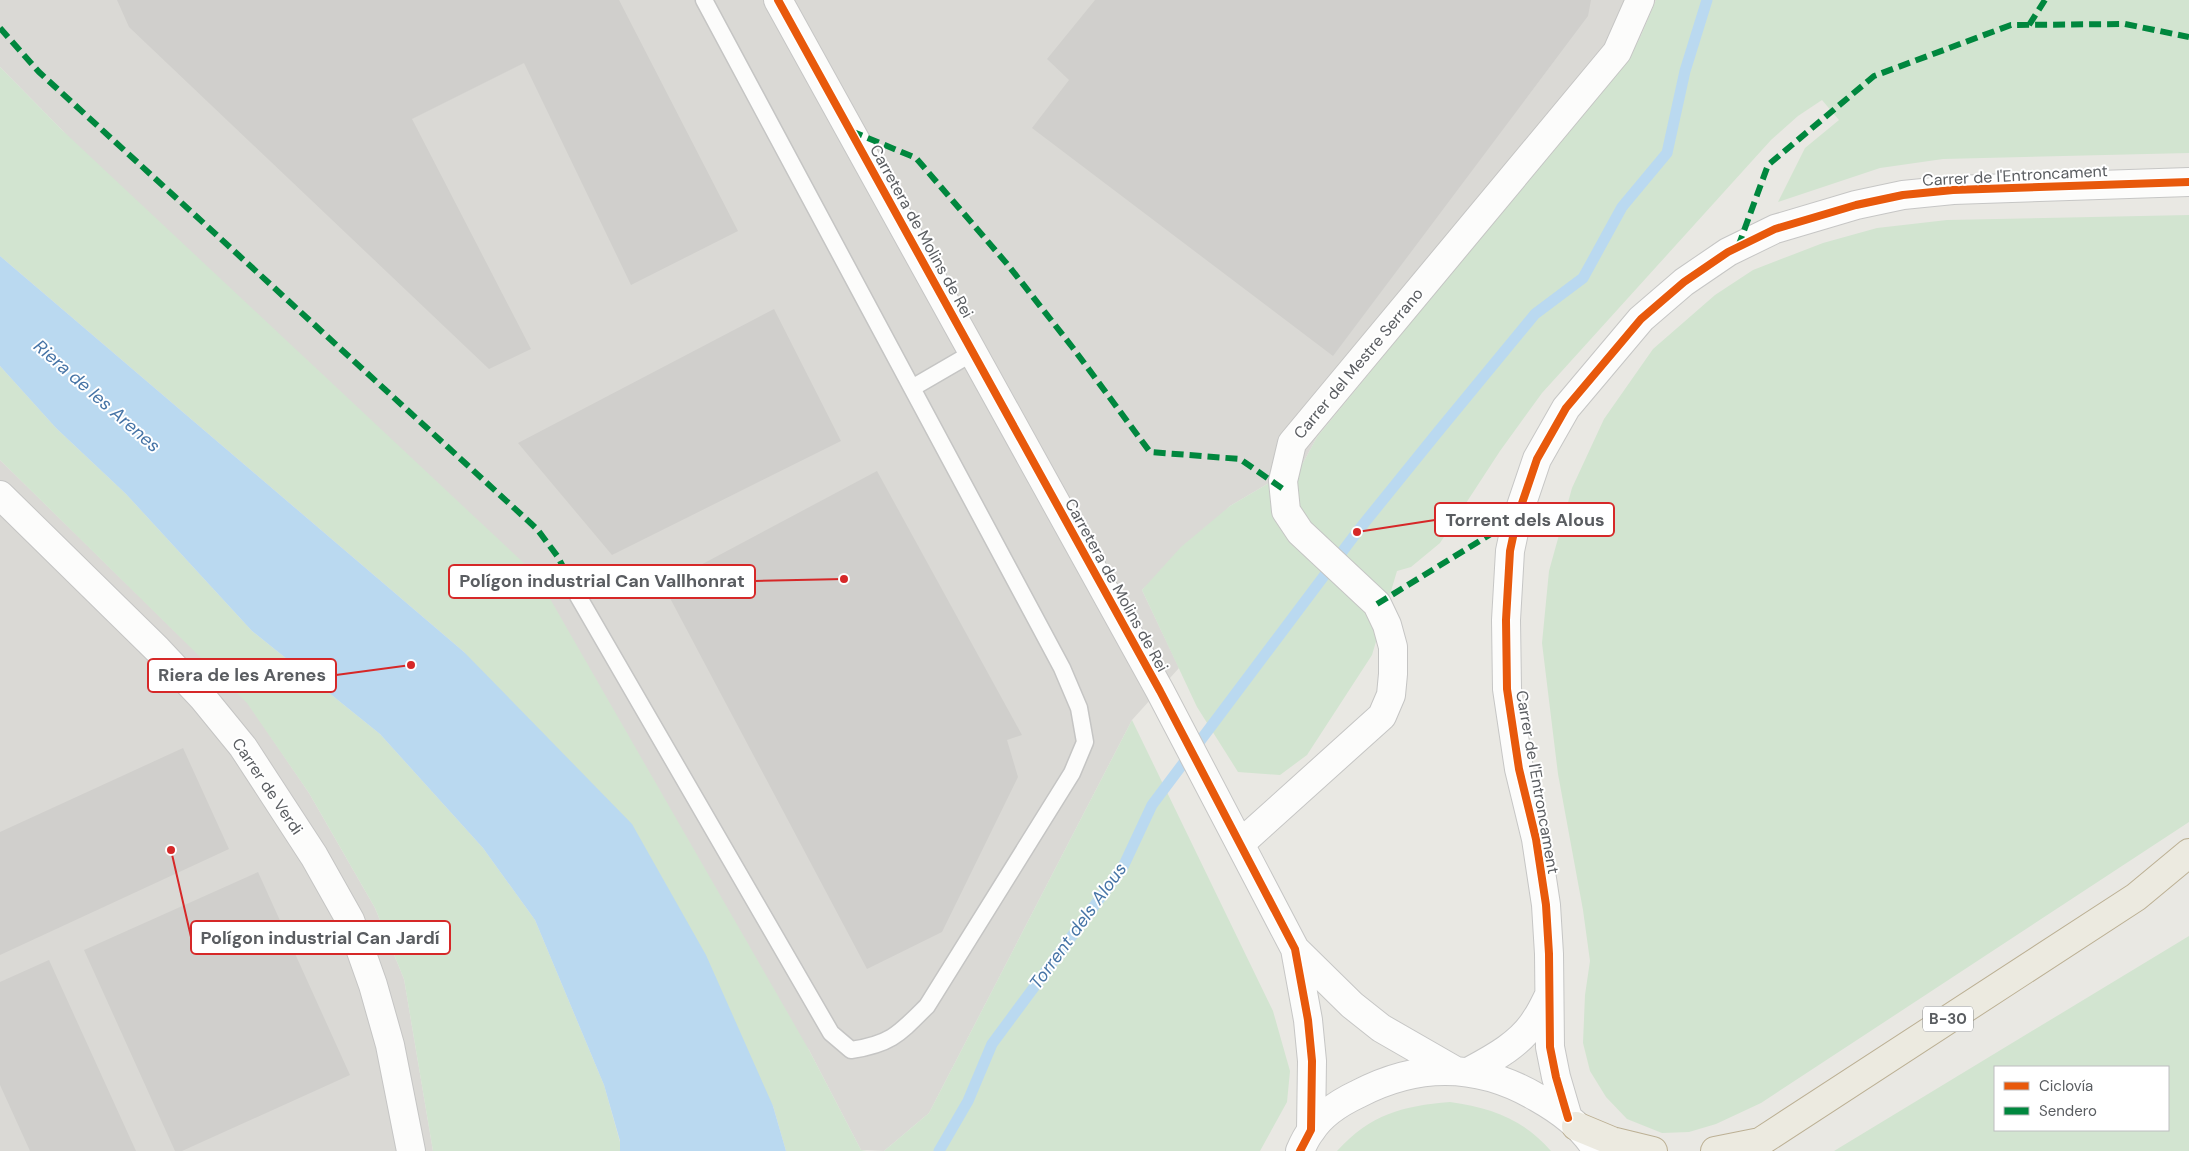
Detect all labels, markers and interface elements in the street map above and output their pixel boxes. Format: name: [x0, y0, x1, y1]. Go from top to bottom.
street label: Carretera de Molins de Rei: [865, 141, 978, 322]
street label: Carrer de l'Entroncament: [1922, 160, 2108, 191]
street label: Carrer del Mestre Serrano: [1289, 283, 1428, 443]
water label: Riera de les Arenes: [29, 334, 165, 458]
street label: Carretera de Molins de Rei: [1060, 495, 1173, 676]
callout: Torrent dels Alous: [1435, 503, 1614, 536]
text: Torrent dels Alous: [1445, 508, 1605, 532]
callout: Polígon industrial Can Vallhonrat: [449, 565, 755, 598]
text: Polígon industrial Can Vallhonrat: [459, 569, 745, 593]
callout: Riera de les Arenes: [148, 659, 336, 692]
text: Riera de les Arenes: [158, 663, 326, 687]
street label: Carrer de l'Entroncament: [1511, 689, 1564, 875]
street label: Carrer de Verdi: [227, 734, 308, 839]
water label: Torrent dels Alous: [1024, 858, 1132, 994]
callout: Polígon industrial Can Jardí: [191, 921, 450, 954]
text: Polígon industrial Can Jardí: [200, 926, 440, 950]
road number: B-30: [1923, 1006, 1973, 1032]
legend: [1994, 1066, 2169, 1131]
text: Ciclovía: [2039, 1076, 2093, 1096]
text: Sendero: [2039, 1101, 2097, 1121]

